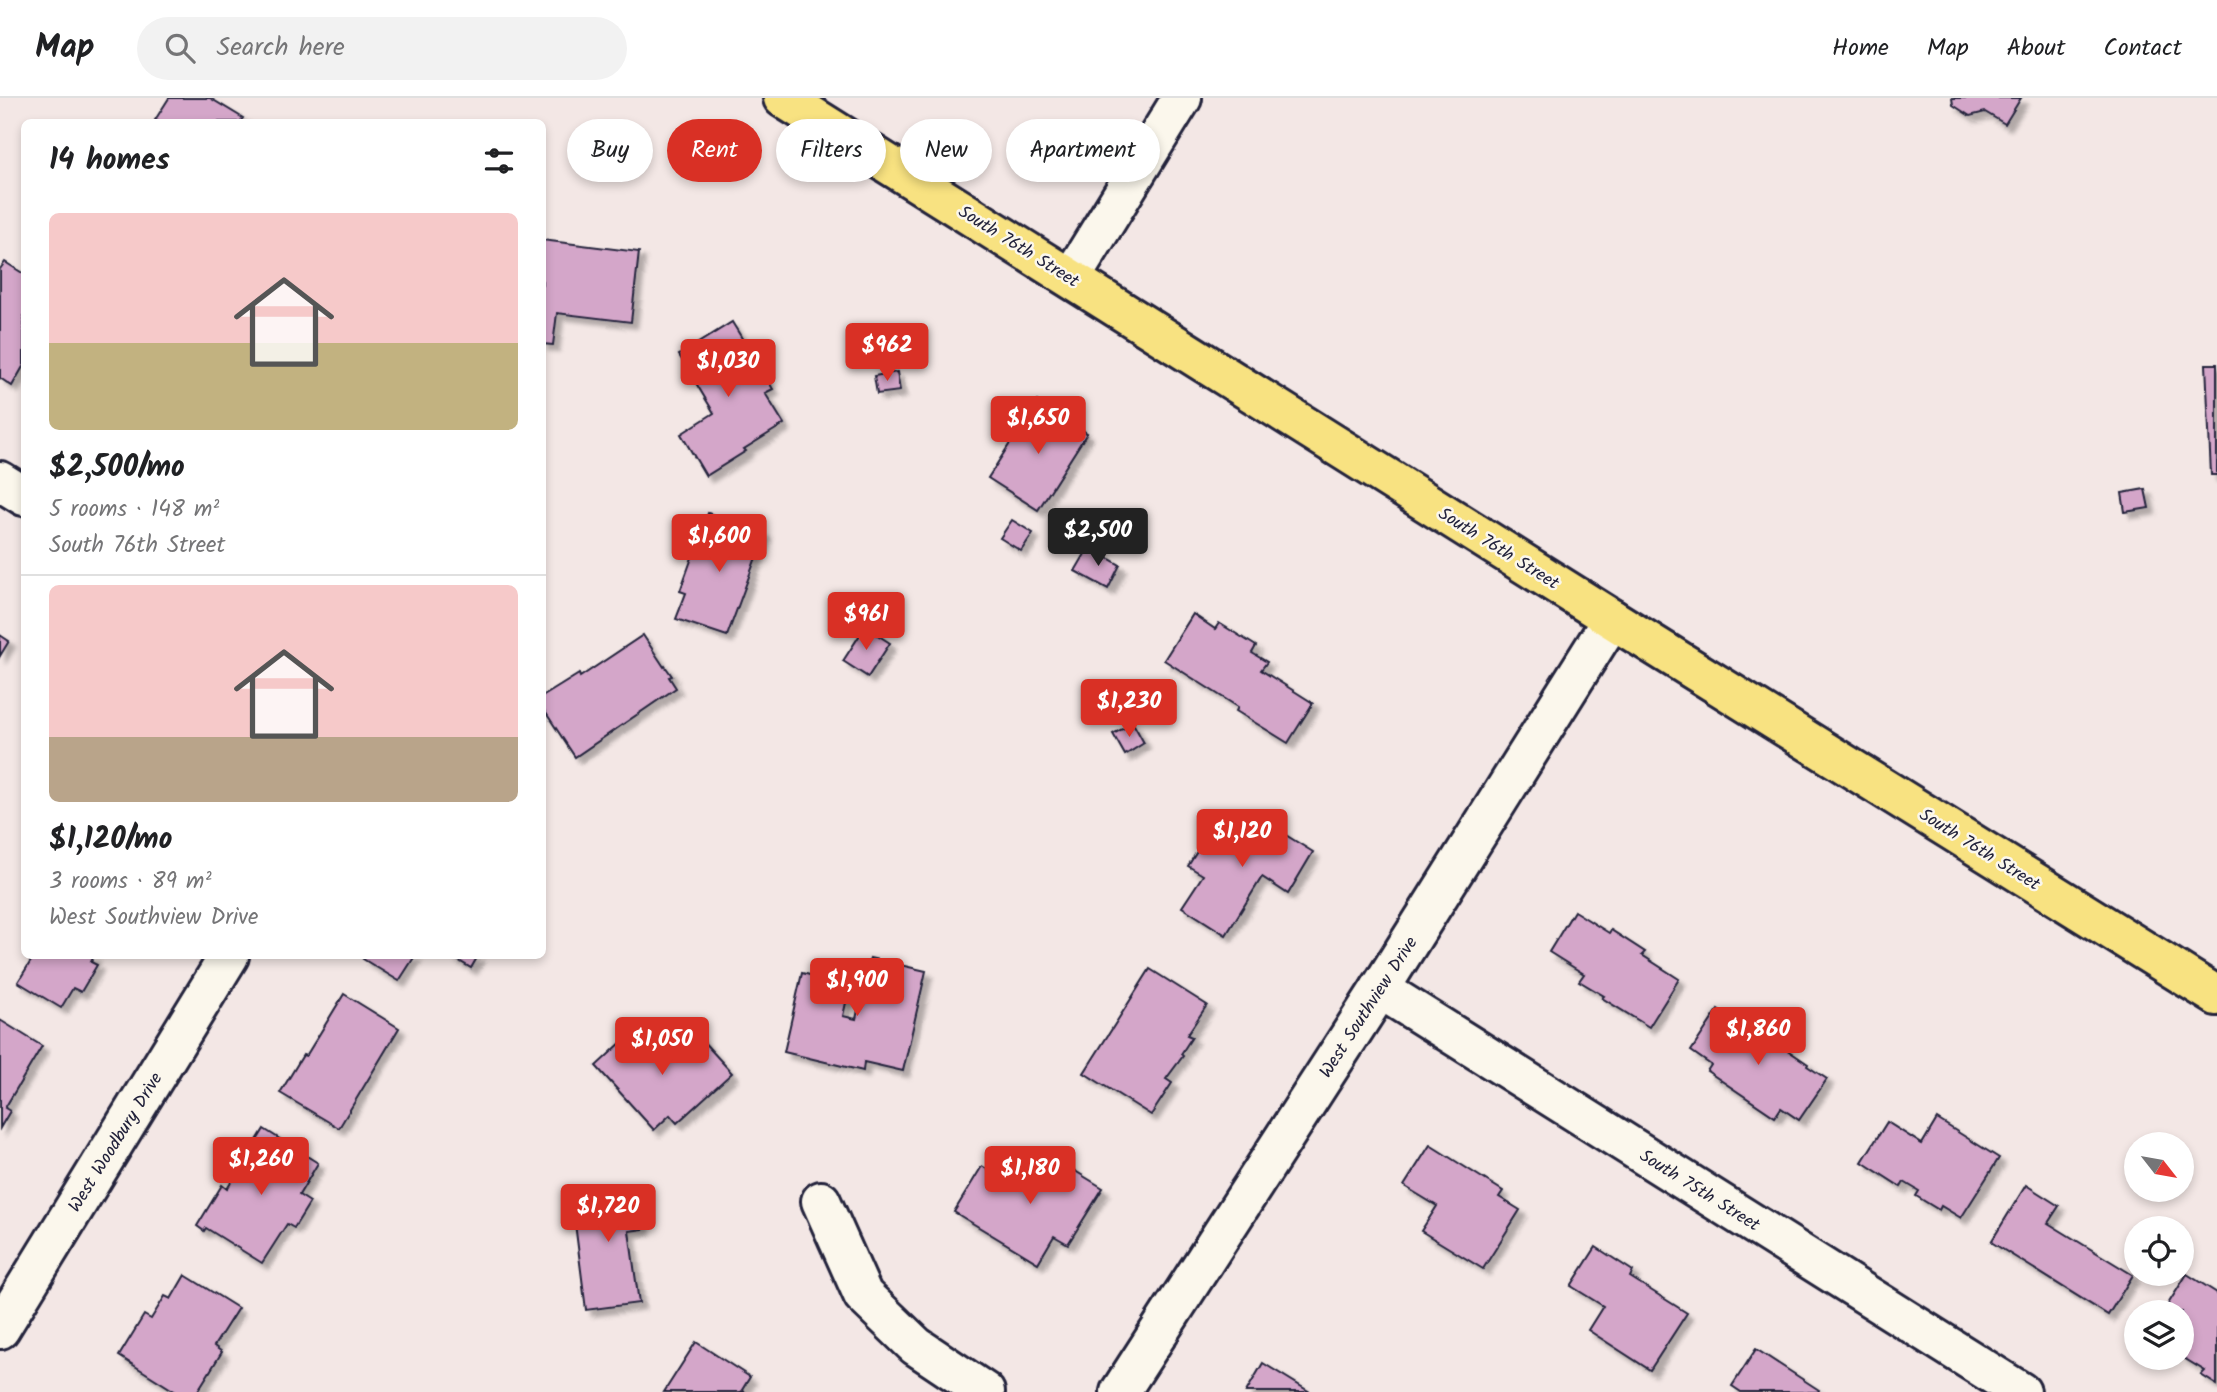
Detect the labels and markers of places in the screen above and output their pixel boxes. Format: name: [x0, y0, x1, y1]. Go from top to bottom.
pin: $962: [846, 324, 928, 383]
pin: $1,030: [671, 340, 785, 399]
pin: $1,650: [981, 396, 1095, 456]
pin: $2,500: [1041, 508, 1155, 568]
pin: $1,600: [662, 514, 776, 574]
pin: $961: [825, 592, 907, 652]
pin: $1,230: [1072, 680, 1186, 739]
pin: $1,120: [1185, 810, 1299, 869]
pin: $1,900: [800, 958, 914, 1018]
pin: $1,860: [1701, 1007, 1815, 1067]
pin: $1,050: [605, 1018, 719, 1077]
pin: $1,260: [204, 1138, 318, 1197]
pin: $1,180: [973, 1146, 1087, 1206]
pin: $1,720: [551, 1184, 665, 1244]

